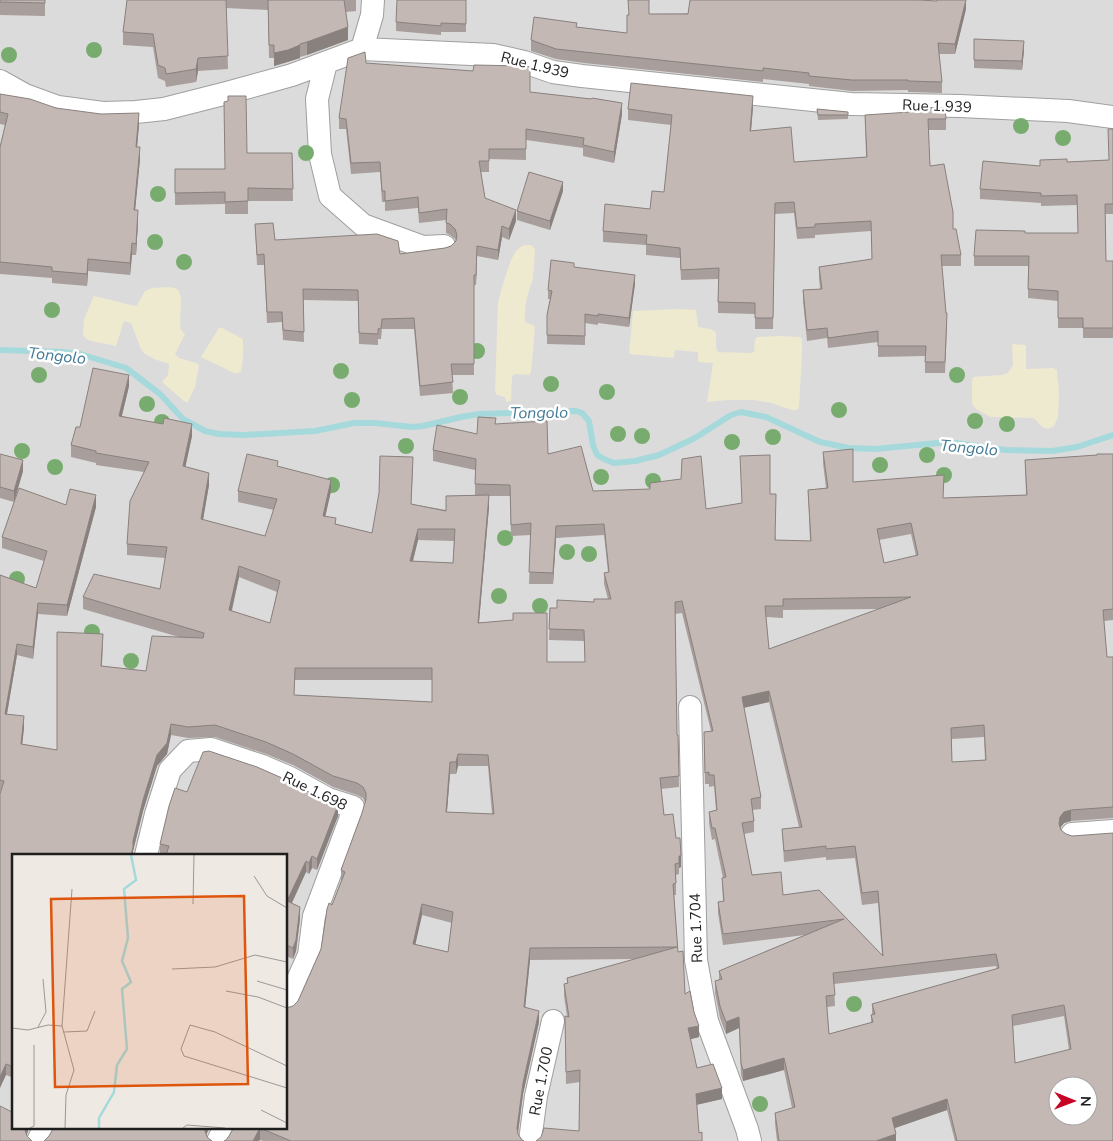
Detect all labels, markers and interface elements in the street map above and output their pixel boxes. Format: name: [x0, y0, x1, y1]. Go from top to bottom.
street label: Rue 1.939: [499, 47, 571, 83]
street label: Rue 1.939: [902, 95, 972, 117]
water label: Tongolo: [27, 342, 87, 370]
water label: Tongolo: [510, 401, 568, 425]
water label: Tongolo: [939, 435, 999, 462]
street label: Rue 1.698: [279, 767, 351, 815]
inset map: [12, 854, 288, 1128]
street label: Rue 1.704: [685, 893, 707, 963]
street label: Rue 1.700: [525, 1045, 557, 1117]
north arrow: [1048, 1076, 1098, 1126]
text: N: [1076, 1096, 1095, 1107]

